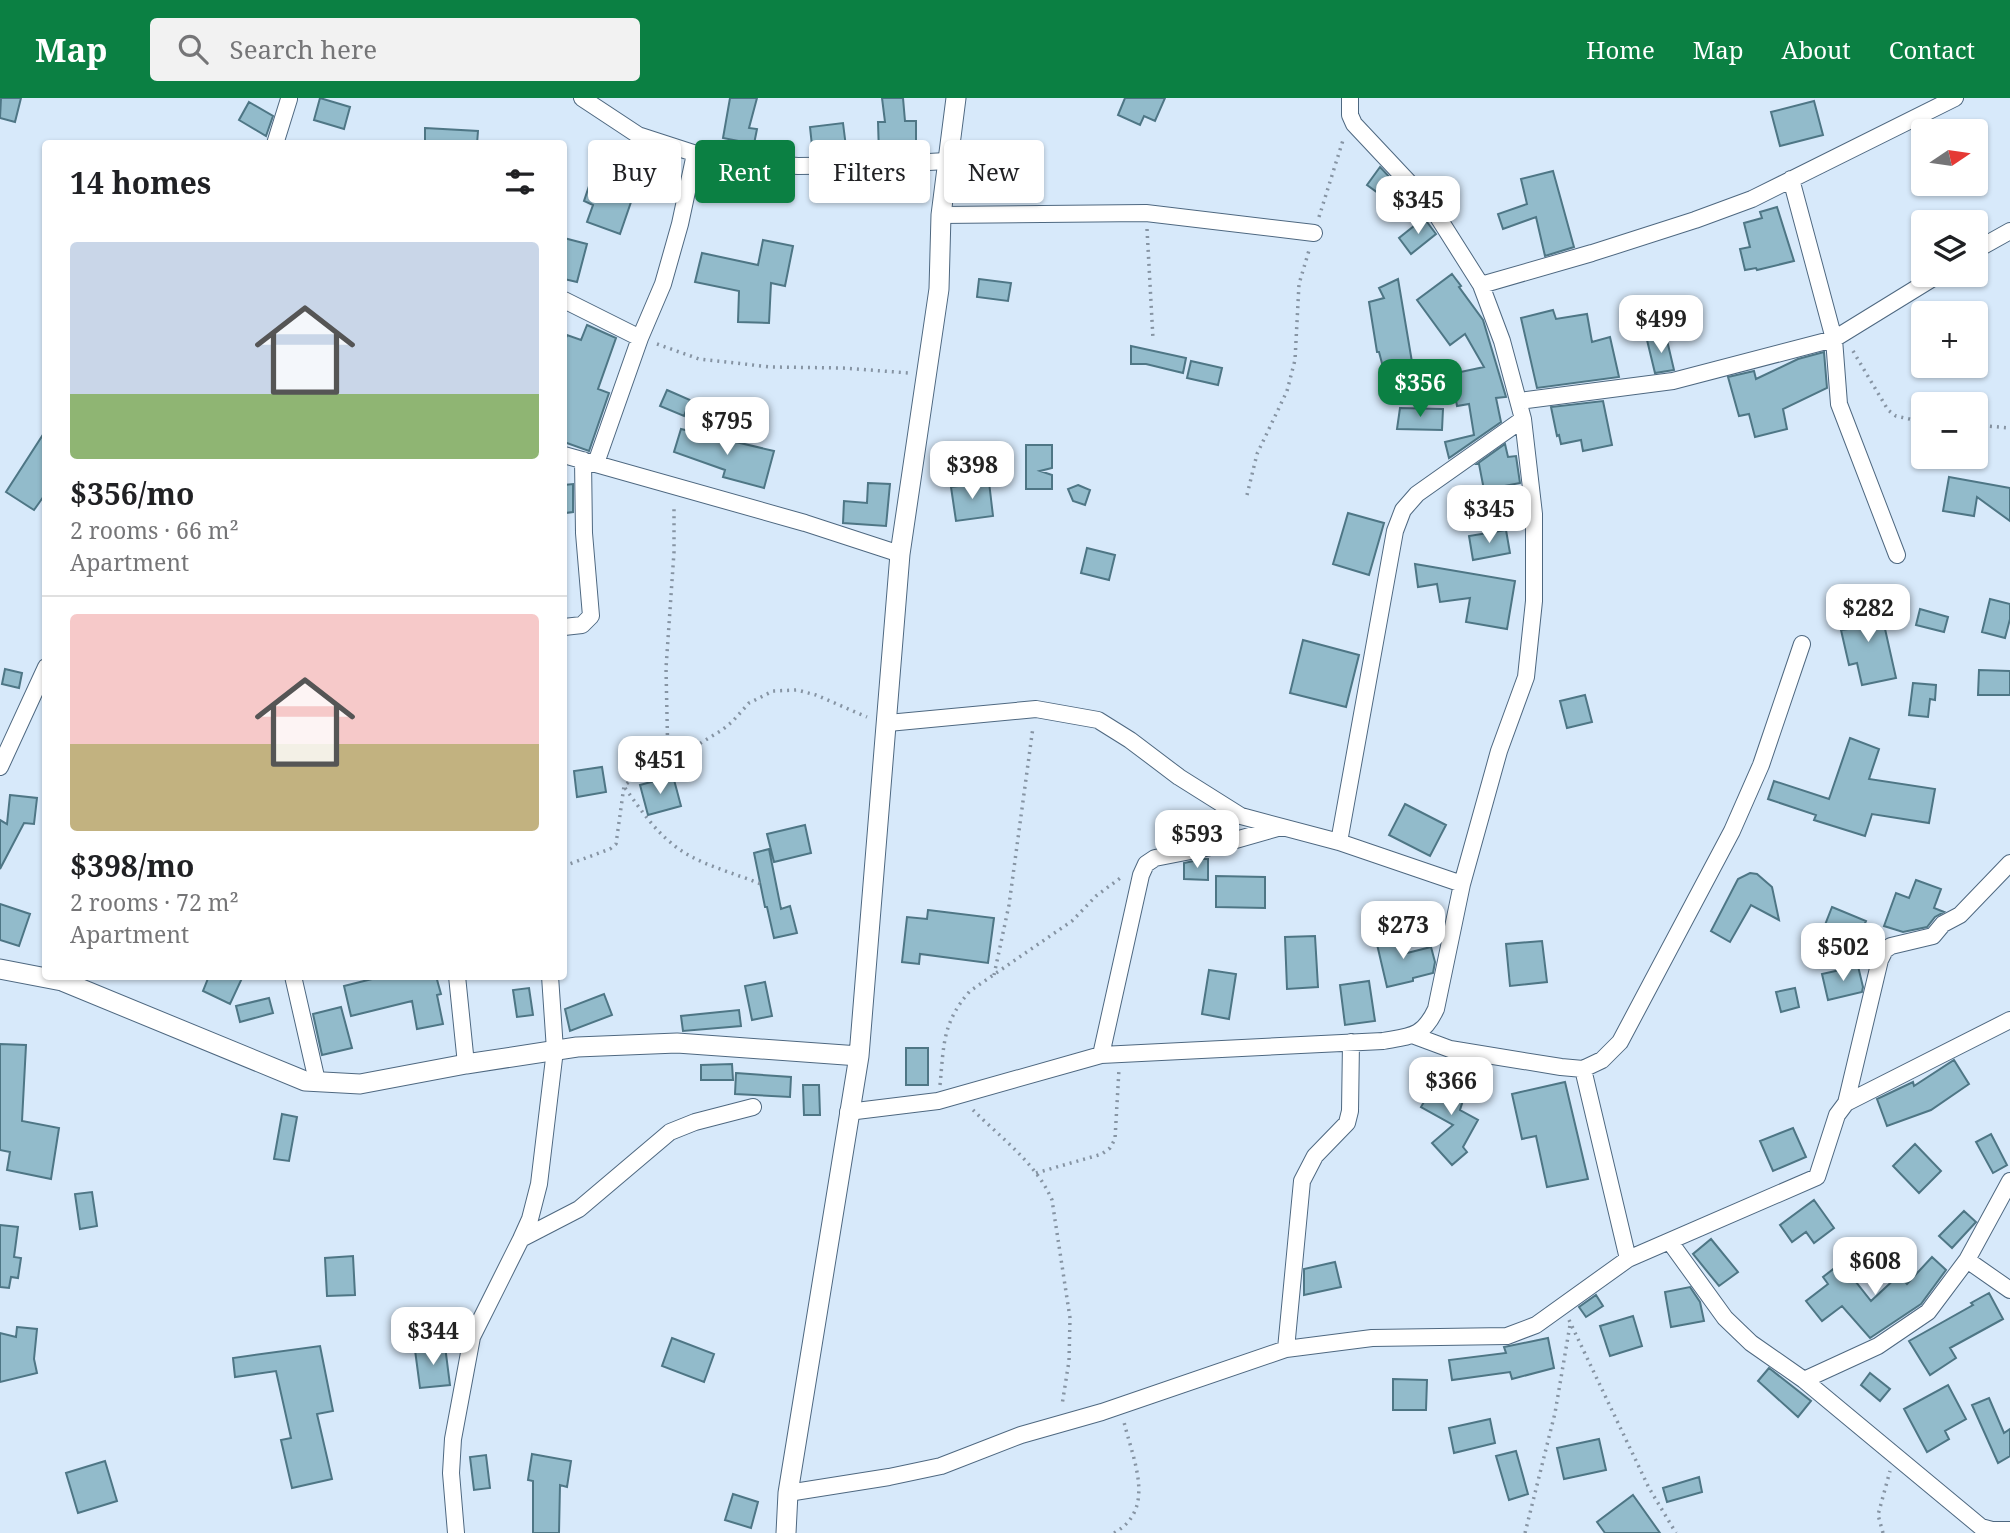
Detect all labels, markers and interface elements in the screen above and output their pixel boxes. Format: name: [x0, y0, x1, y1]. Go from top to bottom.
search box: [150, 18, 640, 81]
text: Map: [35, 27, 108, 72]
icon: search: [174, 30, 212, 68]
text: Search here: [230, 31, 377, 67]
text: Home: [1586, 33, 1655, 66]
text: Map: [1693, 33, 1744, 66]
text: About: [1782, 33, 1851, 66]
text: Contact: [1889, 33, 1975, 66]
north arrow: [1911, 119, 1988, 196]
map controls: [1911, 119, 1988, 469]
chip: Buy: [588, 140, 681, 203]
chip: Rent: [695, 140, 795, 203]
chip: Filters: [809, 140, 930, 203]
chip: New: [944, 140, 1044, 203]
text: 14 homes: [70, 162, 211, 203]
icon: filters: [501, 163, 539, 201]
pin: $345: [1377, 176, 1459, 236]
text: $345: [1392, 183, 1444, 215]
button: layers: [1911, 210, 1988, 287]
icon: home: [242, 287, 368, 413]
pin: $499: [1620, 296, 1702, 355]
button: +: [1911, 301, 1988, 378]
text: $499: [1635, 302, 1687, 334]
pin: $356: [1379, 360, 1461, 419]
text: $356: [1394, 366, 1446, 398]
button: −: [1911, 392, 1988, 469]
pin: $795: [686, 398, 768, 457]
text: $795: [701, 404, 753, 436]
pin: $398: [931, 442, 1013, 501]
text: $398: [946, 448, 998, 480]
text: $356/mo: [70, 473, 194, 514]
pin: $345: [1448, 486, 1530, 545]
text: $345: [1463, 492, 1515, 524]
text: 2 rooms · 66 m²: [70, 514, 239, 546]
text: Apartment: [70, 546, 189, 578]
pin: $282: [1827, 584, 1909, 644]
text: $282: [1842, 591, 1894, 623]
icon: home: [242, 659, 368, 785]
pin: $451: [619, 736, 701, 796]
text: $451: [634, 743, 686, 775]
pin: $593: [1156, 810, 1238, 870]
text: $593: [1171, 817, 1223, 849]
text: $398/mo: [70, 845, 194, 886]
text: 2 rooms · 72 m²: [70, 886, 239, 918]
pin: $273: [1362, 902, 1444, 961]
text: $273: [1377, 908, 1429, 940]
text: Apartment: [70, 918, 189, 950]
pin: $502: [1802, 924, 1884, 983]
text: $502: [1817, 930, 1869, 962]
pin: $366: [1410, 1058, 1492, 1117]
text: $366: [1425, 1064, 1477, 1096]
pin: $608: [1834, 1238, 1916, 1297]
text: $608: [1849, 1244, 1901, 1276]
pin: $344: [392, 1308, 474, 1367]
text: $344: [407, 1314, 459, 1346]

